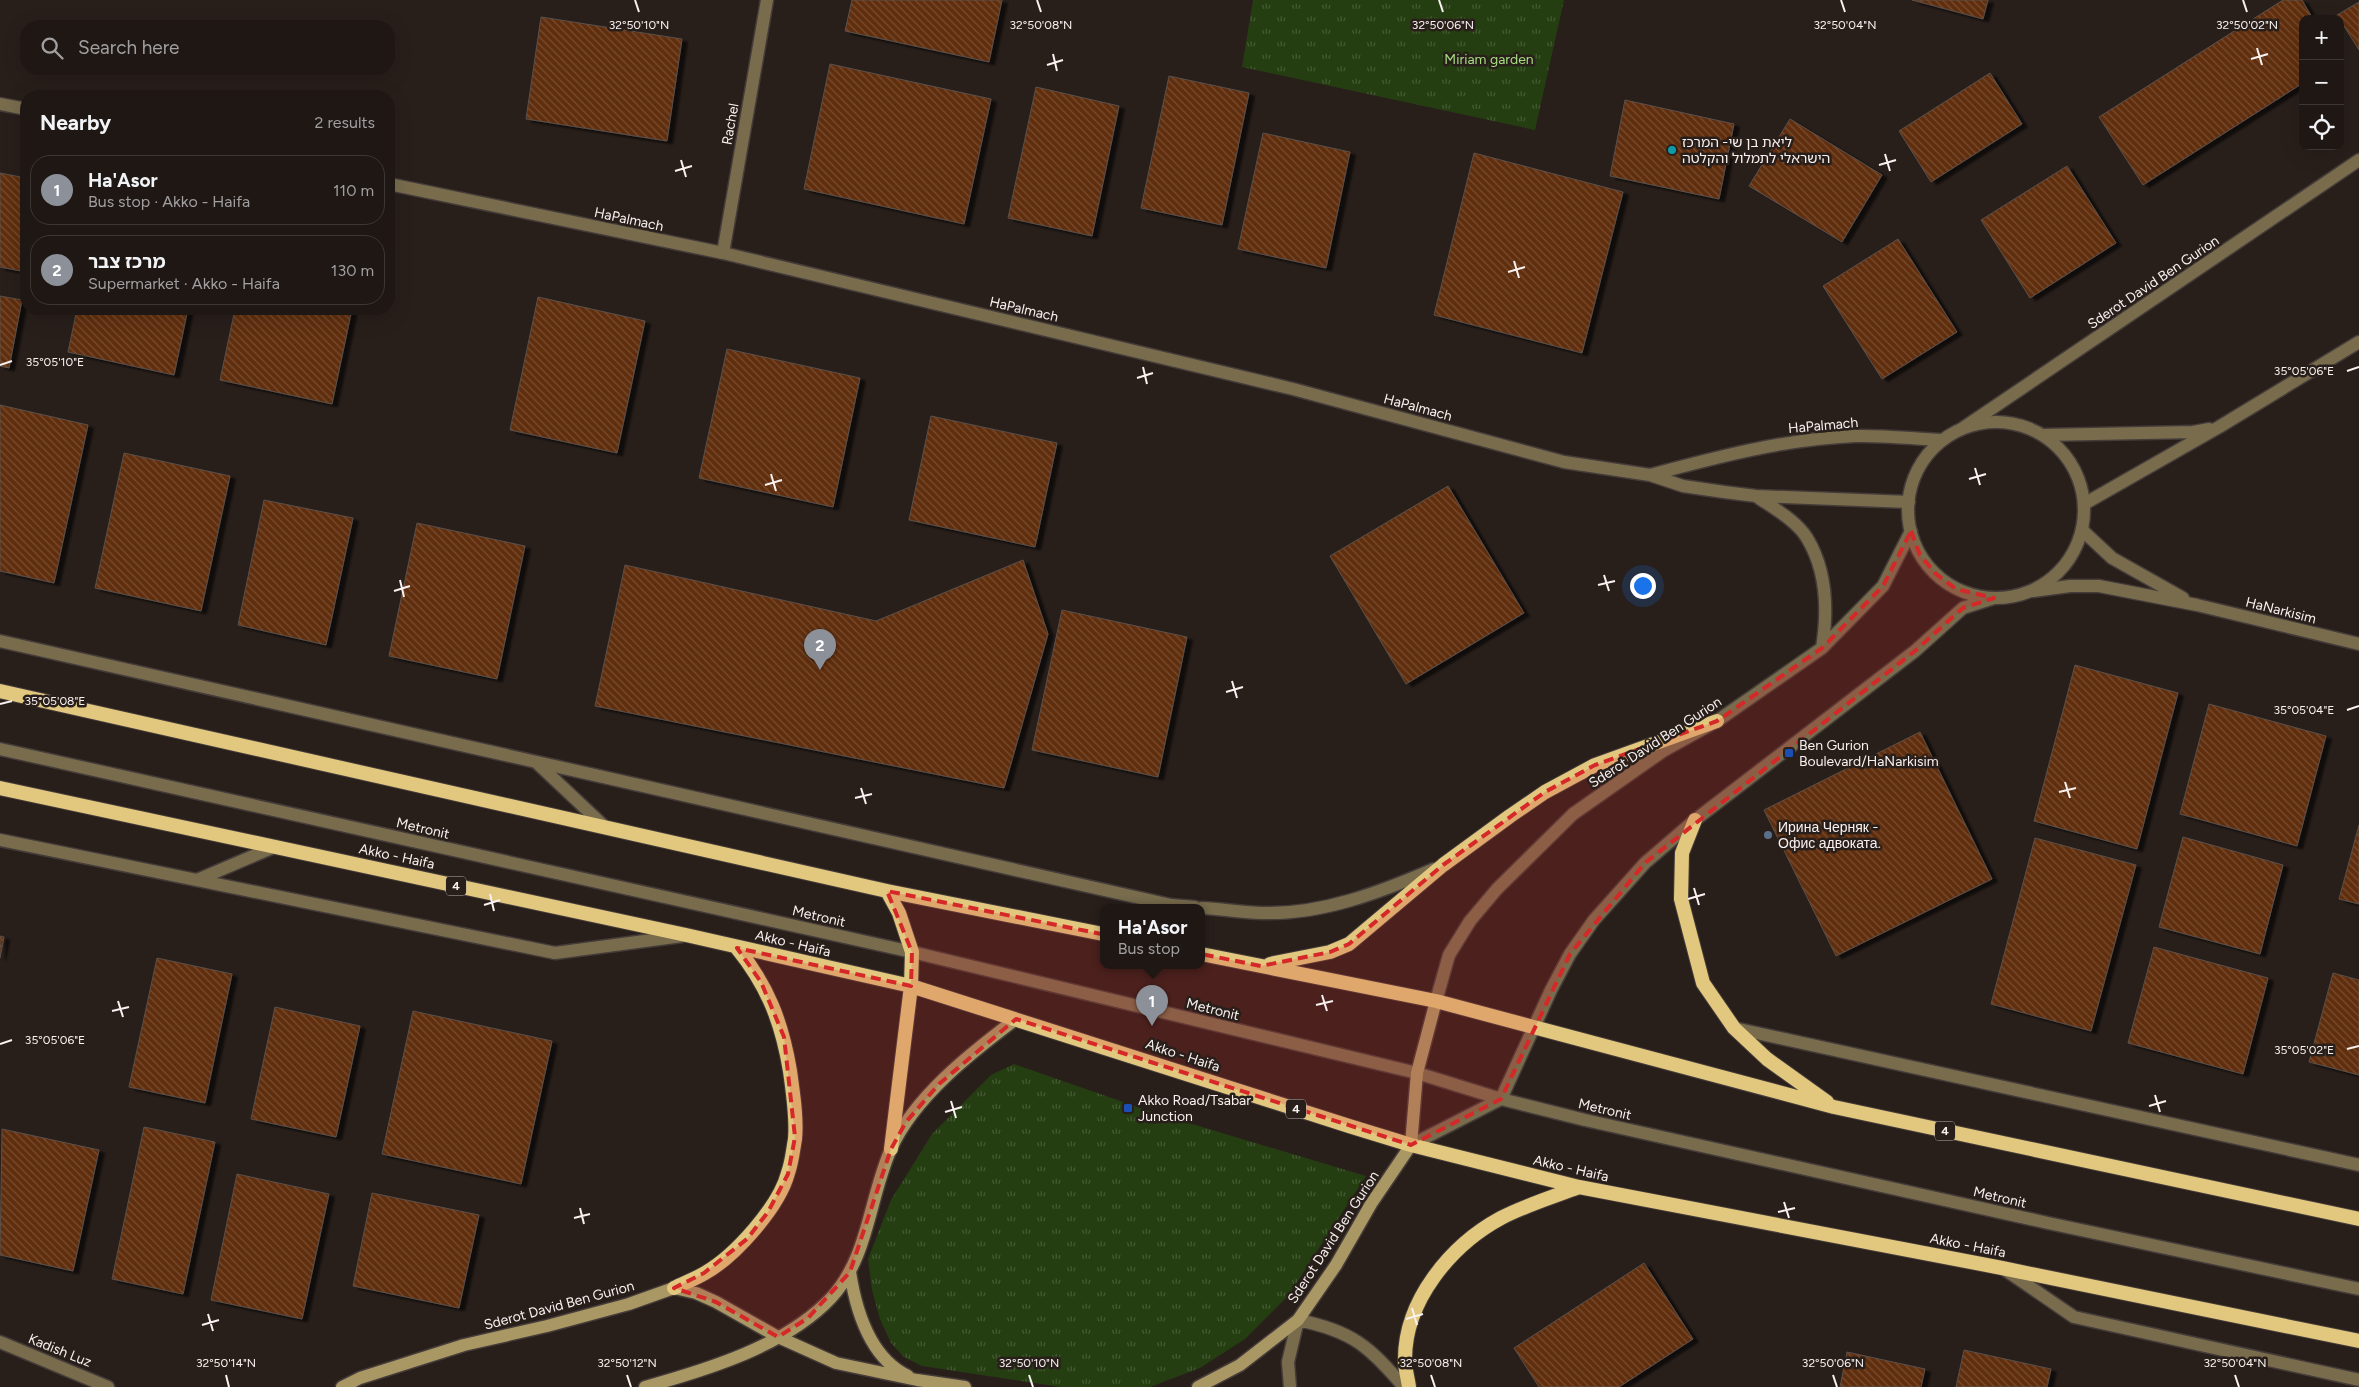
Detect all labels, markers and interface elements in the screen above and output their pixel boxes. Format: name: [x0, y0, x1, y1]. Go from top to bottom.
map controls: [2299, 15, 2344, 150]
button: +: [2299, 15, 2344, 60]
text: 32°50'10"N: [609, 18, 669, 32]
text: 32°50'08"N: [1010, 18, 1072, 32]
text: 32°50'06"N: [1412, 18, 1474, 32]
text: 32°50'04"N: [1814, 18, 1876, 32]
text: 32°50'02"N: [2216, 18, 2278, 32]
search box: [20, 20, 395, 75]
icon: search: [38, 34, 66, 62]
text: Search here: [78, 36, 180, 59]
park label: Miriam garden: [1444, 51, 1534, 68]
button: −: [2299, 60, 2344, 105]
street label: Rachel: [718, 102, 743, 146]
button: locate: [2299, 105, 2344, 150]
text: Nearby: [40, 110, 111, 135]
text: 2 results: [315, 113, 375, 132]
place label: ליאת בן שי- המרכז הישראלי לתמלול והקלטה: [1682, 134, 1830, 167]
marker: ליאת בן שי- המרכז הישראלי לתמלול והקלטה: [1666, 144, 1678, 156]
text: Ha'Asor: [88, 169, 158, 192]
text: 1: [54, 181, 60, 200]
text: 110 m: [333, 181, 374, 200]
text: Bus stop · Akko - Haifa: [88, 192, 250, 211]
street label: HaPalmach: [593, 204, 665, 235]
street label: Sderot David Ben Gurion: [2084, 232, 2222, 333]
text: מרכז צבר: [88, 250, 166, 273]
text: 2: [52, 261, 62, 280]
text: 130 m: [331, 261, 374, 280]
text: Supermarket · Akko - Haifa: [88, 274, 280, 293]
street label: HaPalmach: [988, 293, 1060, 326]
text: 35°05'10"E: [26, 355, 84, 369]
text: 35°05'06"E: [2274, 364, 2334, 378]
street label: HaPalmach: [1382, 390, 1454, 425]
street label: HaPalmach: [1787, 414, 1859, 437]
your location: [1630, 573, 1656, 599]
street label: HaNarkisim: [2244, 594, 2318, 627]
pin: 2: [804, 629, 836, 670]
street label: Sderot David Ben Gurion: [1586, 693, 1725, 792]
text: 35°05'08"E: [25, 694, 85, 708]
text: 35°05'04"E: [2274, 703, 2334, 717]
place label: Ben Gurion Boulevard/HaNarkisim: [1799, 737, 1939, 770]
marker: Ben Gurion Boulevard/HaNarkisim: [1783, 747, 1795, 759]
street label: Metronit: [395, 814, 451, 843]
place label: Ирина Черняк - Офис адвоката.: [1778, 819, 1881, 852]
marker: Ирина Черняк - Офис адвоката.: [1762, 829, 1774, 841]
street label: Akko - Haifa: [357, 840, 436, 873]
road number: 4: [446, 876, 466, 896]
street label: Metronit: [791, 902, 847, 931]
popup: [1100, 904, 1205, 969]
text: Ha'Asor: [1118, 916, 1187, 939]
street label: Akko - Haifa: [753, 927, 832, 960]
text: Bus stop: [1118, 939, 1180, 958]
pin: 1: [1136, 985, 1168, 1026]
street label: Metronit: [1185, 995, 1241, 1024]
text: 35°05'06"E: [25, 1033, 85, 1047]
street label: Akko - Haifa: [1144, 1036, 1222, 1075]
text: 35°05'02"E: [2274, 1043, 2334, 1057]
place label: Akko Road/Tsabar Junction: [1138, 1092, 1251, 1125]
street label: Metronit: [1577, 1095, 1633, 1124]
road number: 4: [1286, 1100, 1306, 1118]
marker: Akko Road/Tsabar Junction: [1122, 1102, 1134, 1114]
road number: 4: [1935, 1122, 1955, 1140]
street label: Akko - Haifa: [1531, 1152, 1610, 1185]
street label: Sderot David Ben Gurion: [1284, 1168, 1383, 1307]
street label: Metronit: [1972, 1183, 2028, 1212]
street label: Akko - Haifa: [1929, 1230, 2007, 1261]
street label: Sderot David Ben Gurion: [482, 1277, 636, 1334]
street label: Kadish Luz: [26, 1330, 94, 1371]
text: 32°50'14"N: [196, 1356, 256, 1370]
text: 32°50'12"N: [597, 1356, 657, 1370]
text: 32°50'10"N: [999, 1356, 1059, 1370]
text: 32°50'08"N: [1400, 1356, 1462, 1370]
text: 32°50'06"N: [1802, 1356, 1864, 1370]
text: 32°50'04"N: [2204, 1356, 2266, 1370]

